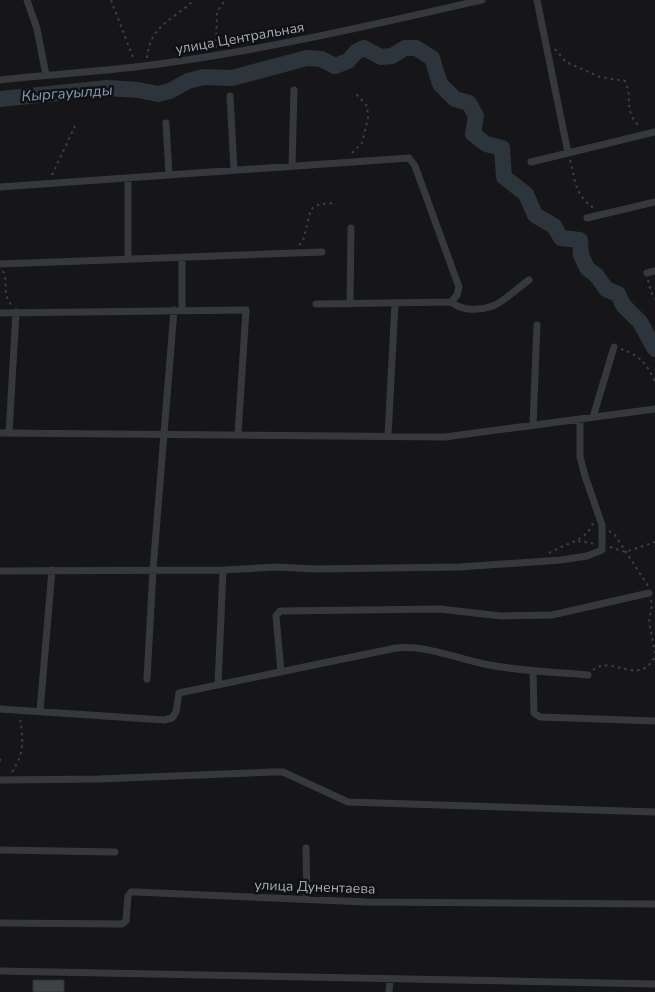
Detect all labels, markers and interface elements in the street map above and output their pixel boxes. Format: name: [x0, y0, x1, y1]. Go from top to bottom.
street label: улица Центральная: [174, 17, 306, 59]
water label: Кыргауылды: [21, 80, 113, 106]
street label: улица Дунентаева: [254, 875, 376, 899]

